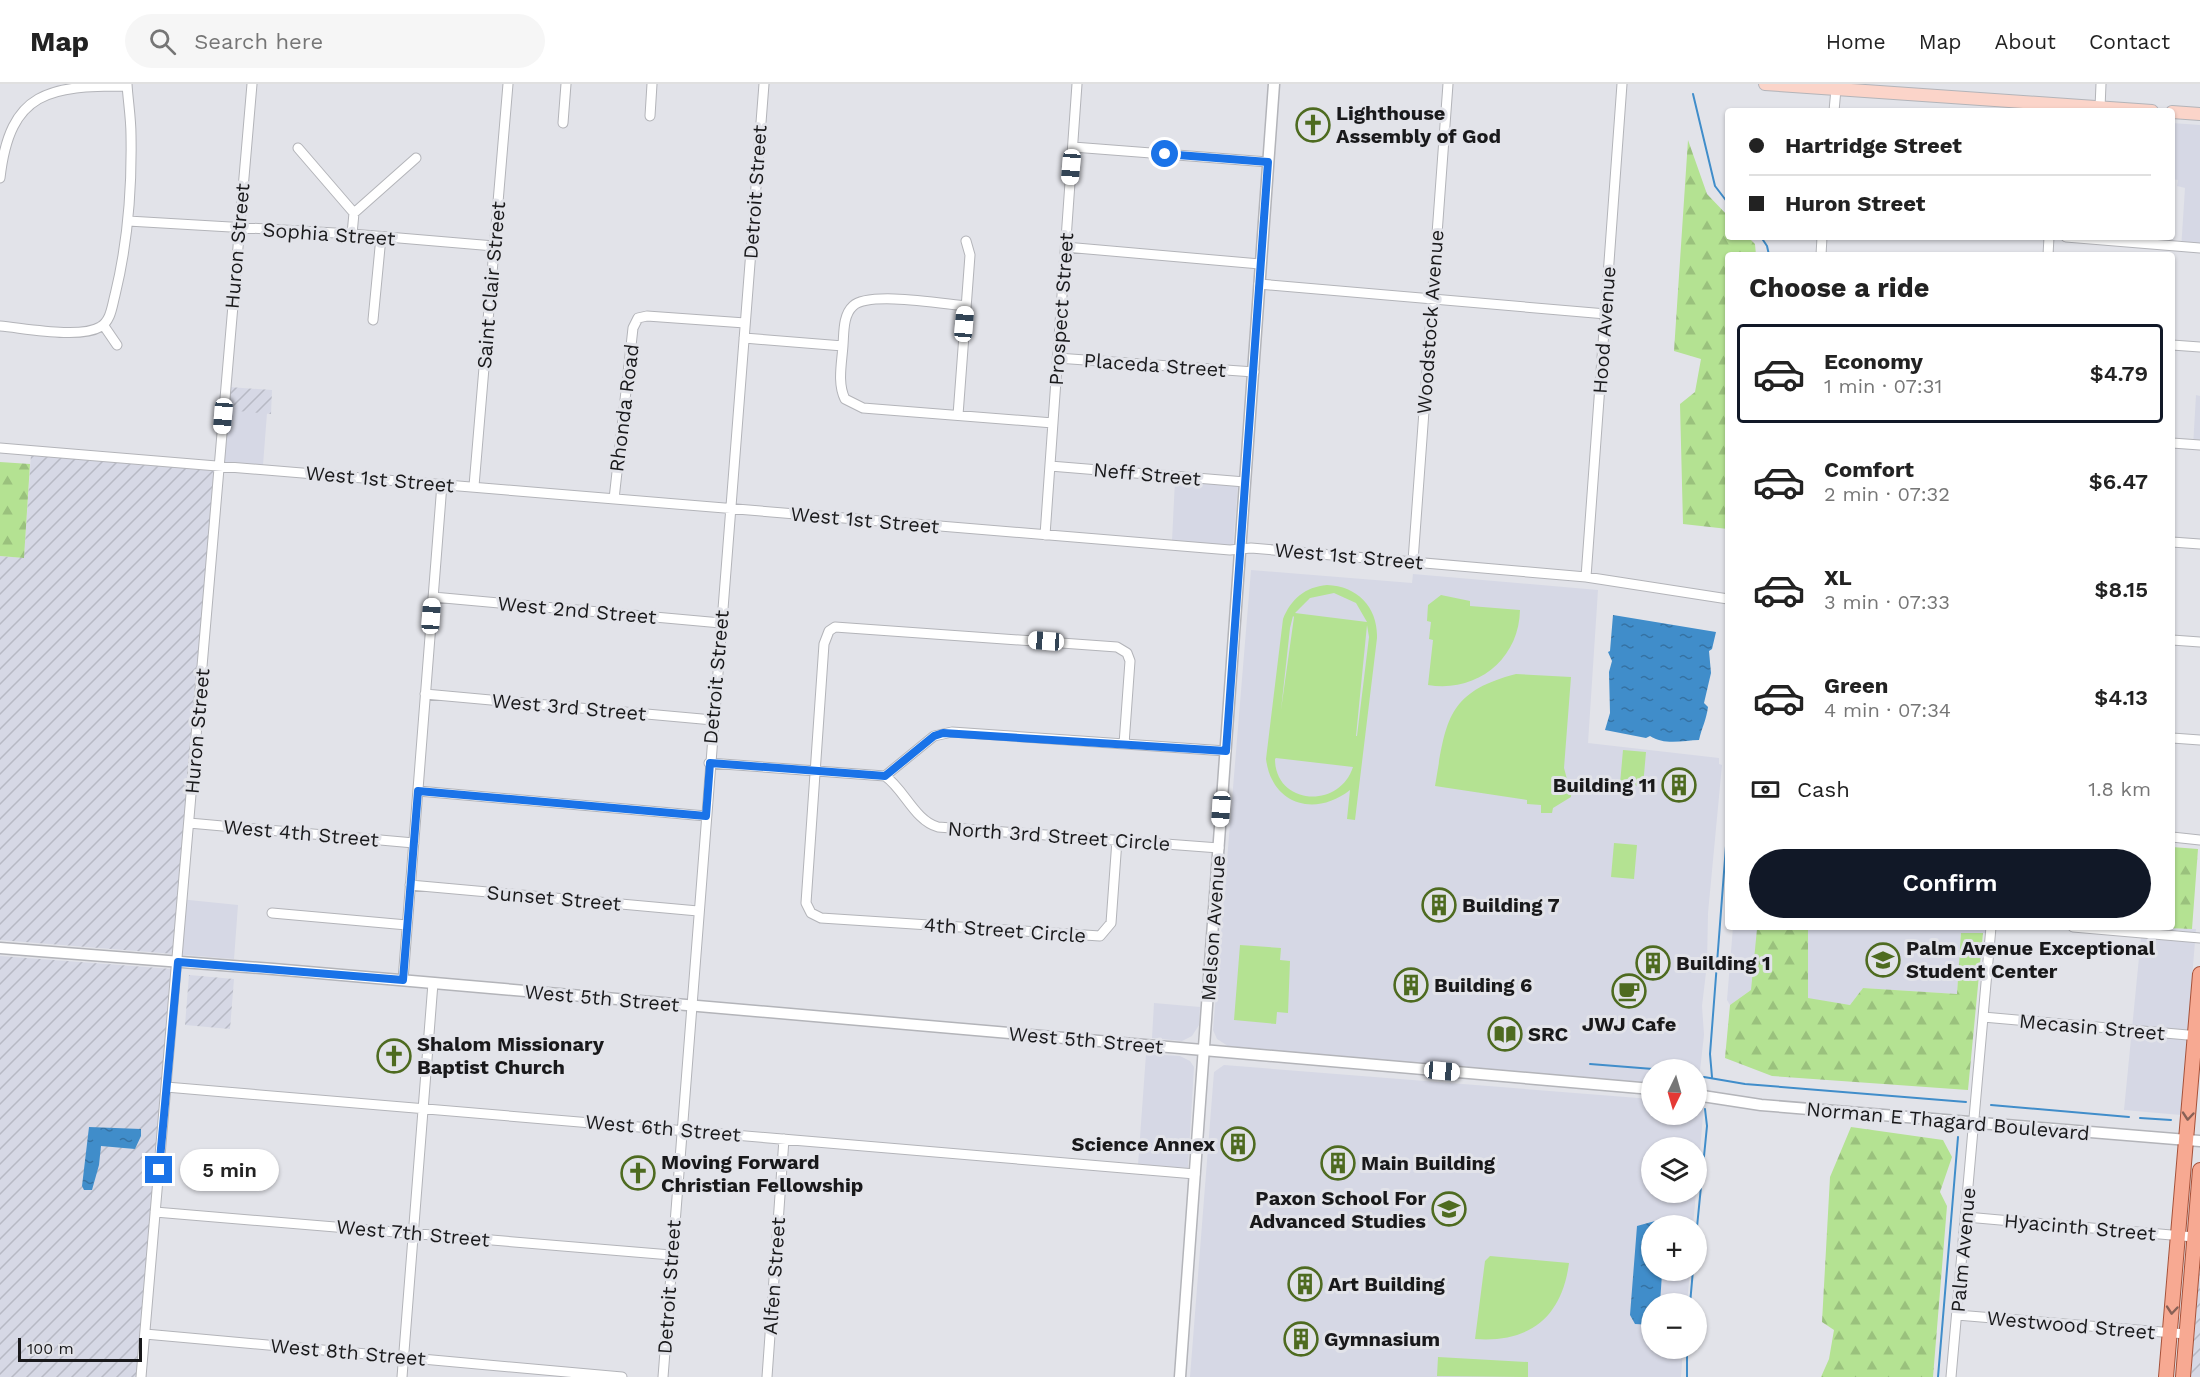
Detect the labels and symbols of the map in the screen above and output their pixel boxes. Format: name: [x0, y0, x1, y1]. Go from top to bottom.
place label: Lighthouse Assembly of God: [1336, 101, 1501, 148]
church icon: Lighthouse Assembly of God: [1295, 107, 1331, 143]
street label: Detroit Street: [738, 123, 772, 260]
route start: [1151, 140, 1178, 167]
car: [1060, 148, 1082, 186]
street label: Huron Street: [220, 182, 255, 310]
street label: Saint Clair Street: [472, 200, 510, 370]
street label: Sophia Street: [262, 217, 397, 251]
street label: Woodstock Avenue: [1412, 229, 1448, 415]
street label: Prospect Street: [1044, 231, 1078, 386]
street label: Hood Avenue: [1588, 265, 1620, 395]
car: [953, 305, 975, 343]
street label: Rhonda Road: [604, 343, 644, 473]
street label: Placeda Street: [1083, 348, 1228, 382]
car: [212, 397, 234, 435]
street label: Neff Street: [1092, 457, 1202, 491]
street label: West 1st Street: [305, 461, 456, 498]
street label: West 1st Street: [790, 502, 941, 539]
street label: West 1st Street: [1274, 538, 1425, 575]
street label: West 2nd Street: [497, 591, 658, 629]
car: [421, 597, 441, 635]
street label: Detroit Street: [698, 608, 734, 745]
car: [1027, 631, 1065, 651]
street label: Huron Street: [180, 667, 215, 795]
street label: West 3rd Street: [491, 688, 648, 726]
building icon: Building 11: [1661, 767, 1697, 803]
place label: Building 11: [1553, 773, 1656, 797]
car: [1211, 790, 1231, 828]
street label: West 4th Street: [222, 814, 380, 852]
street label: North 3rd Street Circle: [947, 816, 1171, 856]
street label: Melson Avenue: [1196, 854, 1230, 1002]
street label: Sunset Street: [486, 880, 623, 916]
building icon: Building 7: [1421, 887, 1457, 923]
place label: Building 7: [1462, 893, 1560, 917]
street label: 4th Street Circle: [923, 912, 1087, 948]
place label: Palm Avenue Exceptional Student Center: [1906, 936, 2156, 983]
school or university icon: Palm Avenue Exceptional Student Center: [1865, 942, 1901, 978]
building icon: Building 1: [1635, 945, 1671, 981]
place label: Building 1: [1676, 951, 1771, 975]
building icon: Building 6: [1393, 967, 1429, 1003]
place label: Building 6: [1434, 973, 1532, 997]
cafe icon: JWJ Cafe: [1611, 973, 1647, 1009]
street label: West 5th Street: [524, 979, 681, 1017]
street label: Mecasin Street: [2018, 1009, 2167, 1045]
place label: JWJ Cafe: [1582, 1012, 1676, 1036]
library icon: SRC: [1487, 1016, 1523, 1052]
street label: West 5th Street: [1008, 1021, 1165, 1059]
place label: SRC: [1528, 1022, 1569, 1046]
place label: Shalom Missionary Baptist Church: [417, 1032, 605, 1079]
church icon: Shalom Missionary Baptist Church: [376, 1038, 412, 1074]
north arrow: [1641, 1059, 1707, 1125]
car: [1423, 1060, 1461, 1082]
street label: Norman E Thagard Boulevard: [1805, 1097, 2091, 1145]
street label: West 6th Street: [584, 1109, 742, 1147]
one-way arrow: [2182, 1111, 2195, 1120]
building icon: Science Annex: [1220, 1126, 1256, 1162]
place label: Science Annex: [1072, 1132, 1215, 1156]
building icon: Main Building: [1320, 1145, 1356, 1181]
callout: 5 min: [180, 1149, 279, 1191]
place label: Moving Forward Christian Fellowship: [661, 1150, 863, 1197]
place label: Main Building: [1361, 1151, 1496, 1175]
church icon: Moving Forward Christian Fellowship: [620, 1155, 656, 1191]
route end: [145, 1156, 172, 1183]
place label: Paxon School For Advanced Studies: [1249, 1186, 1426, 1233]
street label: Palm Avenue: [1946, 1186, 1980, 1314]
school or university icon: Paxon School For Advanced Studies: [1431, 1191, 1467, 1227]
street label: Hyacinth Street: [2003, 1208, 2158, 1246]
street label: West 7th Street: [335, 1214, 491, 1252]
street label: Alfen Street: [758, 1216, 790, 1336]
street label: Detroit Street: [652, 1218, 686, 1355]
building icon: Art Building: [1287, 1266, 1323, 1302]
place label: Art Building: [1328, 1272, 1446, 1296]
one-way arrow: [2166, 1305, 2179, 1314]
street label: Westwood Street: [1986, 1306, 2157, 1344]
building icon: Gymnasium: [1283, 1321, 1319, 1357]
place label: Gymnasium: [1324, 1327, 1440, 1351]
street label: West 8th Street: [269, 1333, 427, 1371]
scale bar: [18, 1335, 142, 1362]

